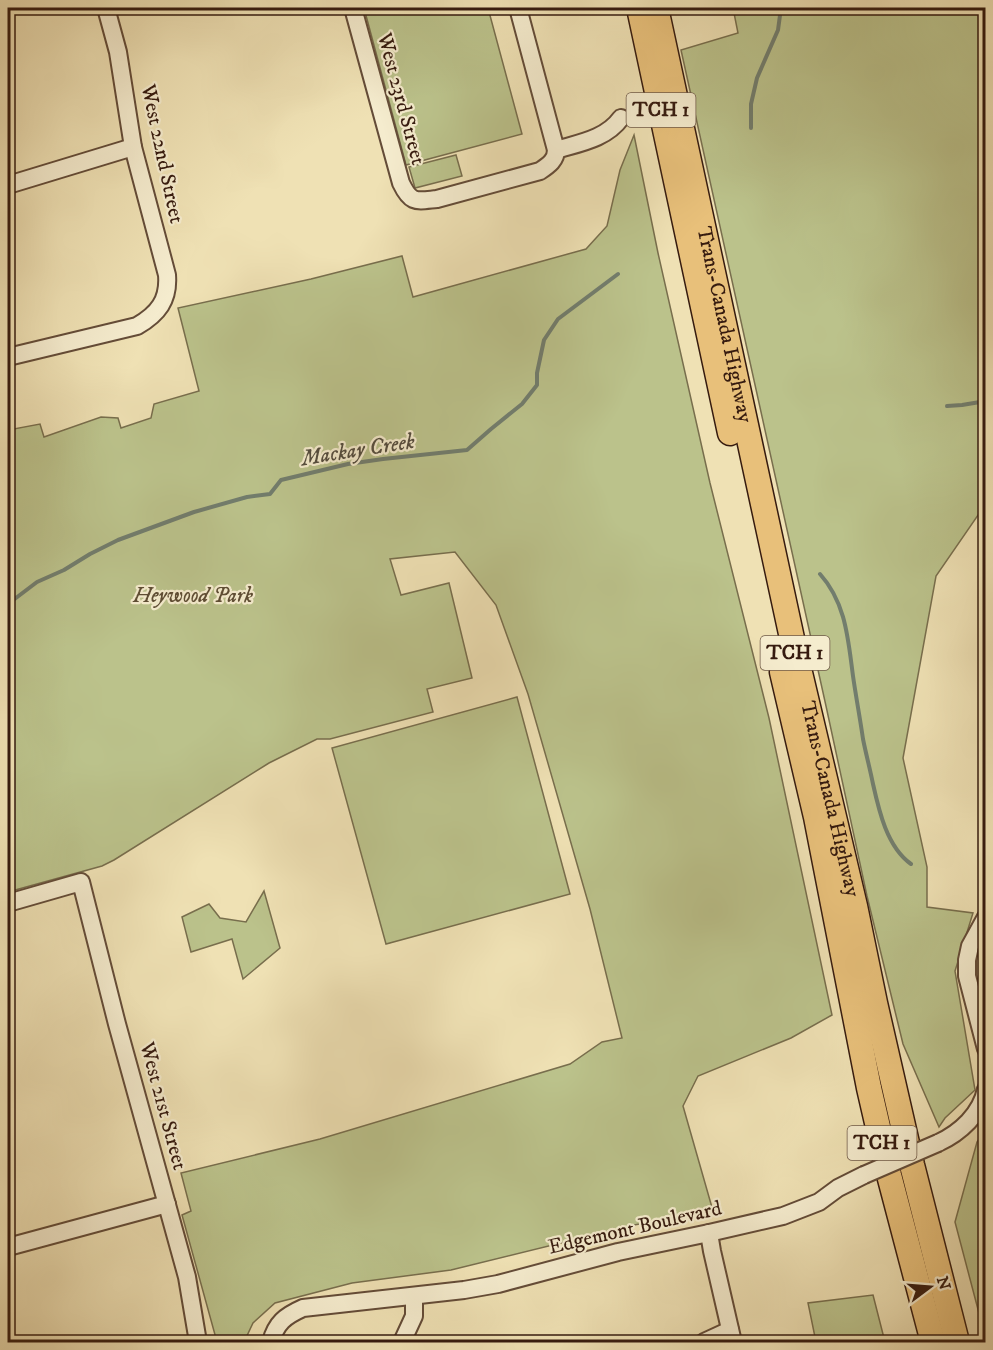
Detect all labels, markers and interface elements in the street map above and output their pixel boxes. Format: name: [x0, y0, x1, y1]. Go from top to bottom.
street label: West 23rd Street: [371, 29, 431, 168]
street label: West 22nd Street: [134, 81, 189, 226]
road number: TCH 1: [626, 93, 696, 127]
street label: Trans-Canada Highway: [691, 224, 758, 426]
water label: Mackay Creek: [297, 428, 418, 473]
park label: Heywood Park: [132, 583, 253, 609]
road number: TCH 1: [760, 636, 830, 670]
street label: Trans-Canada Highway: [794, 699, 866, 900]
street label: West 21st Street: [133, 1038, 193, 1173]
road number: TCH 1: [848, 1126, 916, 1160]
street label: Edgemont Boulevard: [546, 1195, 725, 1261]
north arrow: [900, 1257, 960, 1317]
text: N: [932, 1274, 955, 1292]

